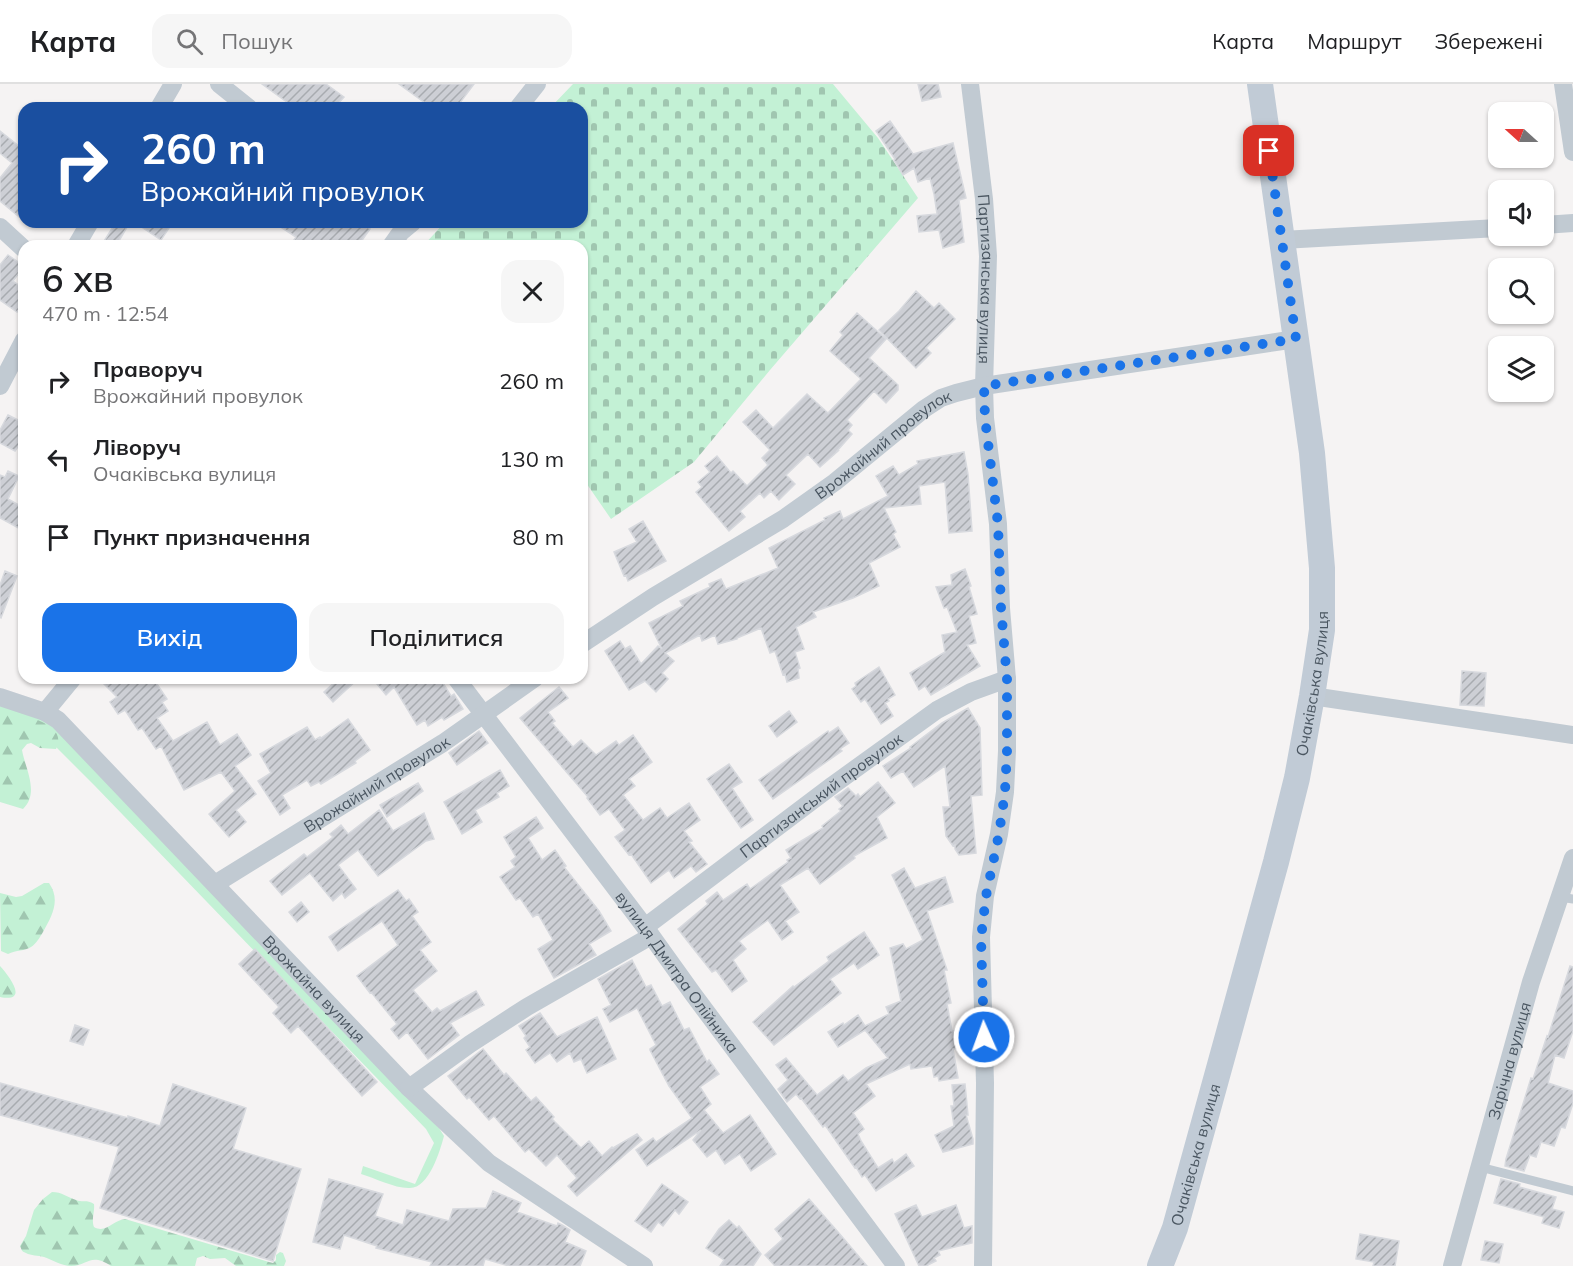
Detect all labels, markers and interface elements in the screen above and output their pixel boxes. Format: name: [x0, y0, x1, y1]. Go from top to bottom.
search box: [152, 14, 572, 68]
text: Карта: [30, 24, 116, 59]
icon: search: [173, 25, 206, 58]
text: Пошук: [221, 27, 292, 55]
text: Карта: [1212, 28, 1274, 54]
text: Маршрут: [1307, 28, 1402, 54]
text: Збережені: [1435, 28, 1543, 54]
north arrow: [1488, 102, 1554, 168]
map controls: [1488, 102, 1554, 402]
text: 260 m: [141, 122, 266, 175]
pin: [1243, 125, 1294, 176]
icon: right: [42, 126, 120, 204]
icon: arrive: [1252, 134, 1285, 167]
text: Врожайний провулок: [141, 174, 424, 208]
button: sound: [1488, 180, 1554, 246]
street label: Партизанська вулиця: [974, 193, 998, 364]
text: 6 хв: [42, 256, 114, 301]
button: search: [1488, 258, 1554, 324]
button: close: [501, 260, 564, 323]
text: 470 m · 12:54: [42, 301, 168, 326]
button: layers: [1488, 336, 1554, 402]
text: Праворуч: [93, 355, 203, 383]
icon: right: [42, 365, 75, 398]
text: 260 m: [499, 367, 564, 395]
text: Врожайний провулок: [93, 383, 303, 408]
street label: Врожайний провулок: [811, 385, 954, 503]
text: Ліворуч: [93, 433, 181, 461]
icon: left: [42, 443, 75, 476]
text: 130 m: [499, 445, 564, 473]
text: Очаківська вулиця: [93, 461, 276, 486]
icon: arrive: [42, 521, 75, 554]
text: Пункт призначення: [93, 523, 310, 551]
text: 80 m: [513, 523, 564, 551]
button: Вихід: [42, 603, 297, 672]
button: Поділитися: [309, 603, 564, 672]
street label: Очаківська вулиця: [1291, 611, 1332, 758]
street label: Партизанський провулок: [736, 728, 907, 862]
street label: Врожайний провулок: [300, 731, 454, 837]
street label: вулиця Дмитра Олійника: [611, 887, 743, 1057]
street label: Врожайна вулиця: [259, 931, 370, 1046]
street label: Зарічна вулиця: [1483, 1000, 1535, 1122]
position arrow: [952, 1005, 1016, 1069]
street label: Очаківська вулиця: [1166, 1081, 1224, 1228]

